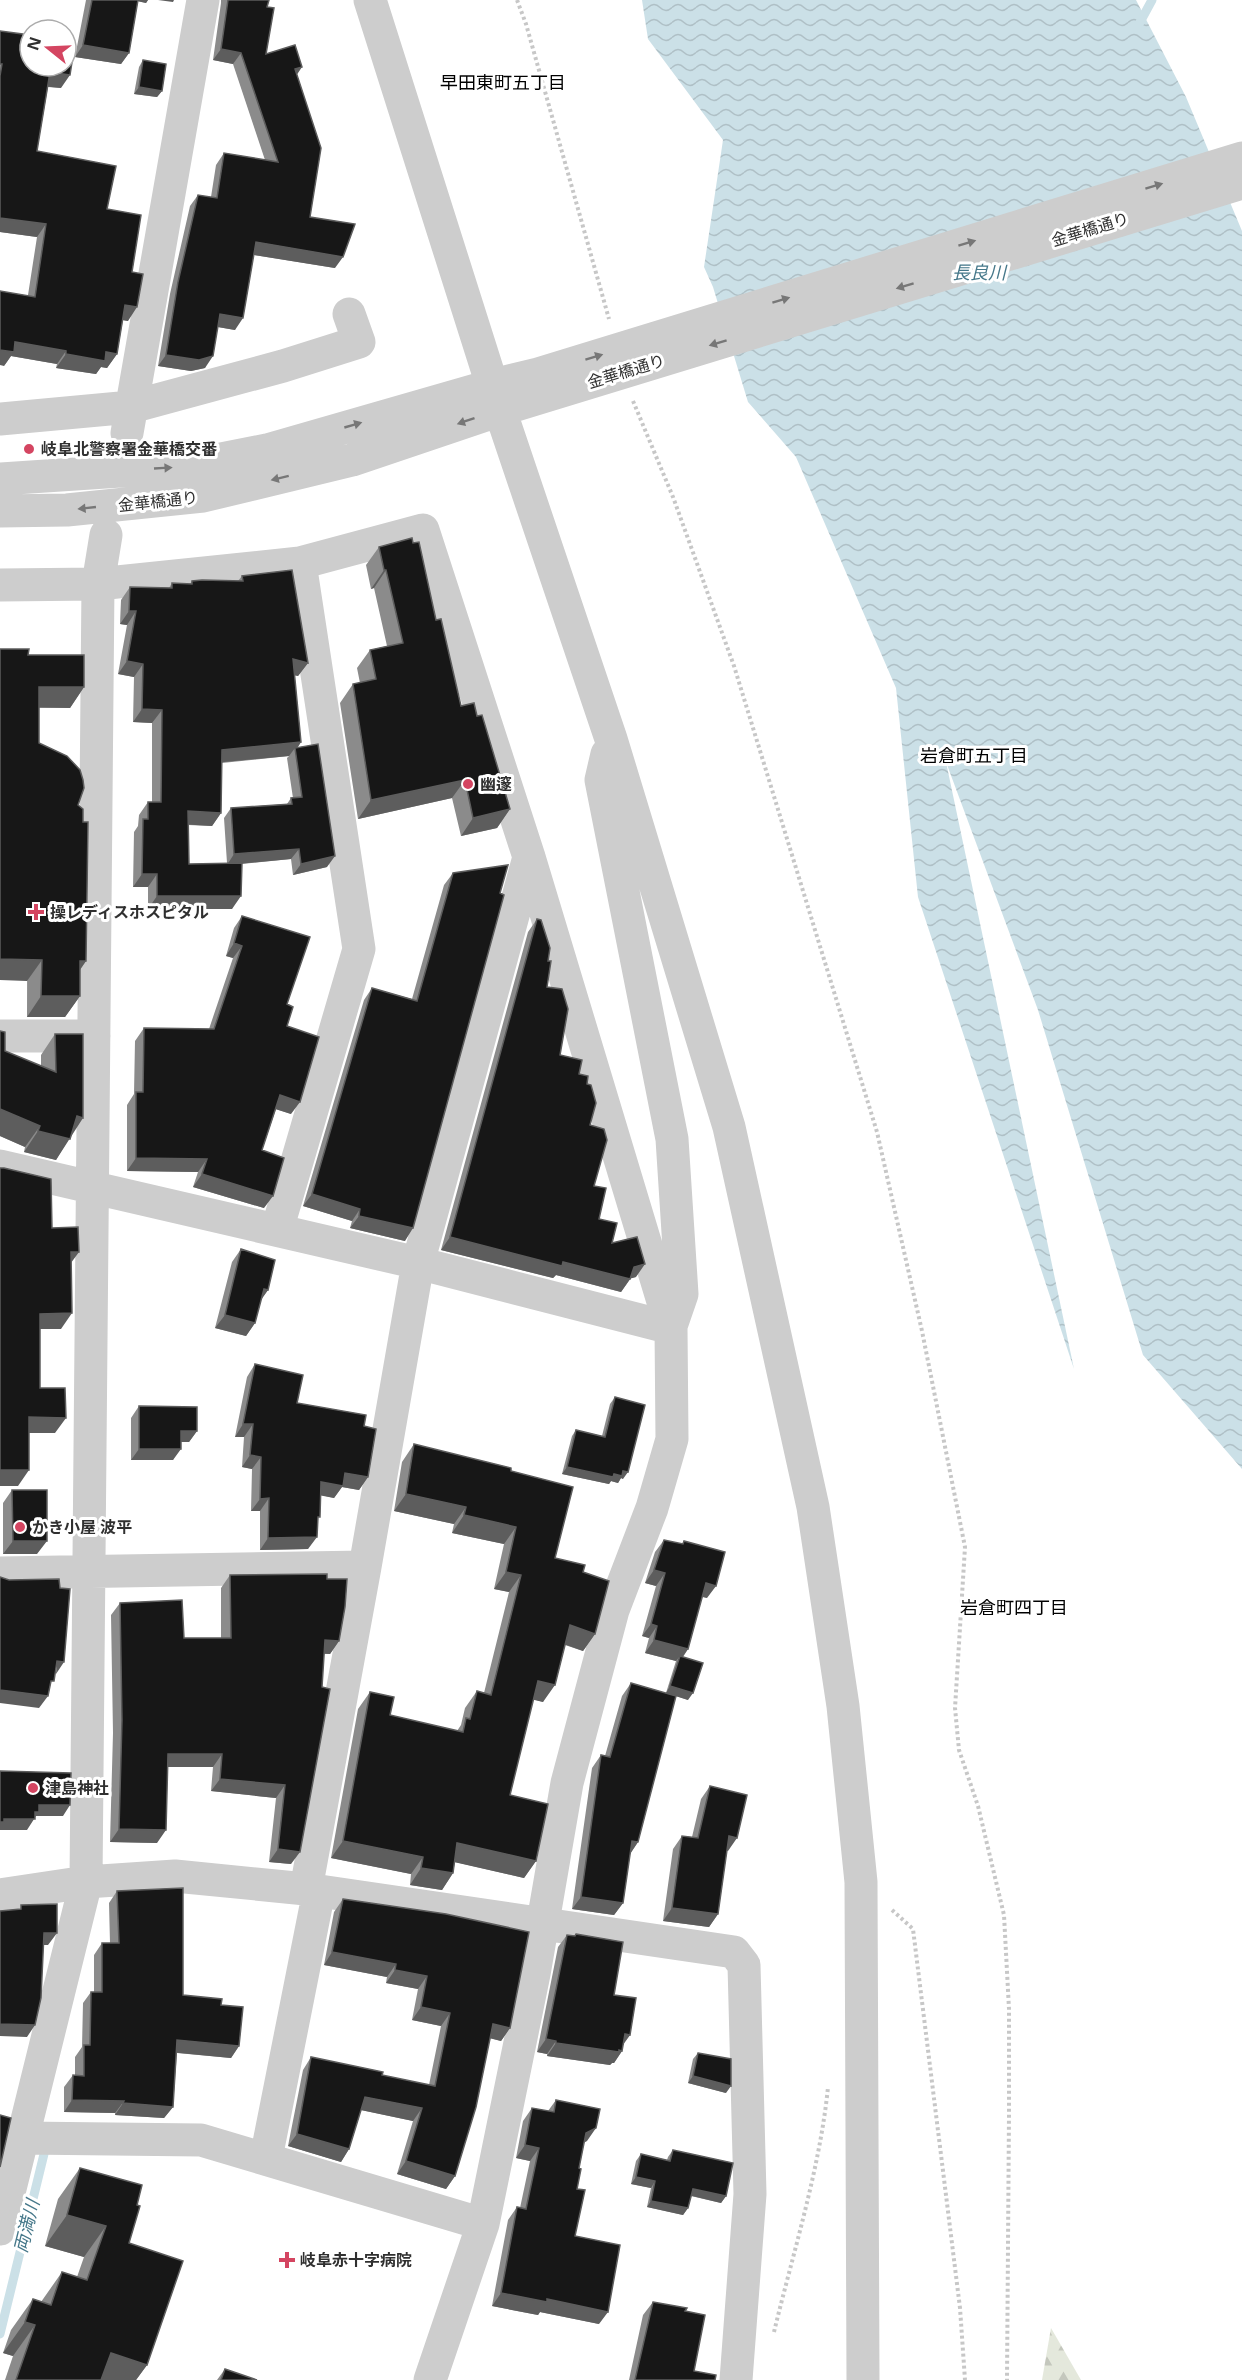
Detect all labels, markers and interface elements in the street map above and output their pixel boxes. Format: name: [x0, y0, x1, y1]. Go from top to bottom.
north arrow: [18, 18, 78, 78]
text: N: [21, 34, 46, 53]
district label: 早田東町五丁目: [440, 70, 566, 94]
one-way arrow: [1145, 180, 1163, 190]
street label: 金華橋通り: [1049, 207, 1131, 251]
one-way arrow: [958, 238, 976, 247]
water label: 長良川: [952, 260, 1008, 284]
one-way arrow: [896, 282, 914, 291]
one-way arrow: [772, 295, 790, 304]
one-way arrow: [709, 339, 727, 348]
street label: 金華橋通り: [585, 349, 667, 393]
one-way arrow: [585, 352, 603, 361]
one-way arrow: [457, 417, 475, 427]
one-way arrow: [344, 420, 362, 429]
place label: 岐阜北警察署金華橋交番: [41, 438, 217, 460]
marker: 岐阜北警察署金華橋交番: [22, 442, 36, 456]
one-way arrow: [154, 464, 173, 473]
one-way arrow: [270, 473, 289, 483]
street label: 金華橋通り: [117, 486, 199, 516]
one-way arrow: [78, 503, 97, 513]
district label: 岩倉町五丁目: [920, 743, 1028, 767]
place label: 幽邃: [480, 773, 512, 795]
marker: 幽邃: [461, 777, 475, 791]
place label: 操レディスホスピタル: [50, 901, 209, 923]
marker: 操レディスホスピタル: [27, 903, 45, 921]
place label: かき小屋 波平: [32, 1516, 132, 1538]
marker: かき小屋 波平: [13, 1520, 27, 1534]
district label: 岩倉町四丁目: [960, 1595, 1068, 1619]
place label: 津島神社: [45, 1777, 109, 1799]
marker: 津島神社: [26, 1781, 40, 1795]
water label: 両満川: [8, 2195, 45, 2255]
place label: 岐阜赤十字病院: [300, 2249, 412, 2271]
marker: 岐阜赤十字病院: [278, 2251, 296, 2269]

